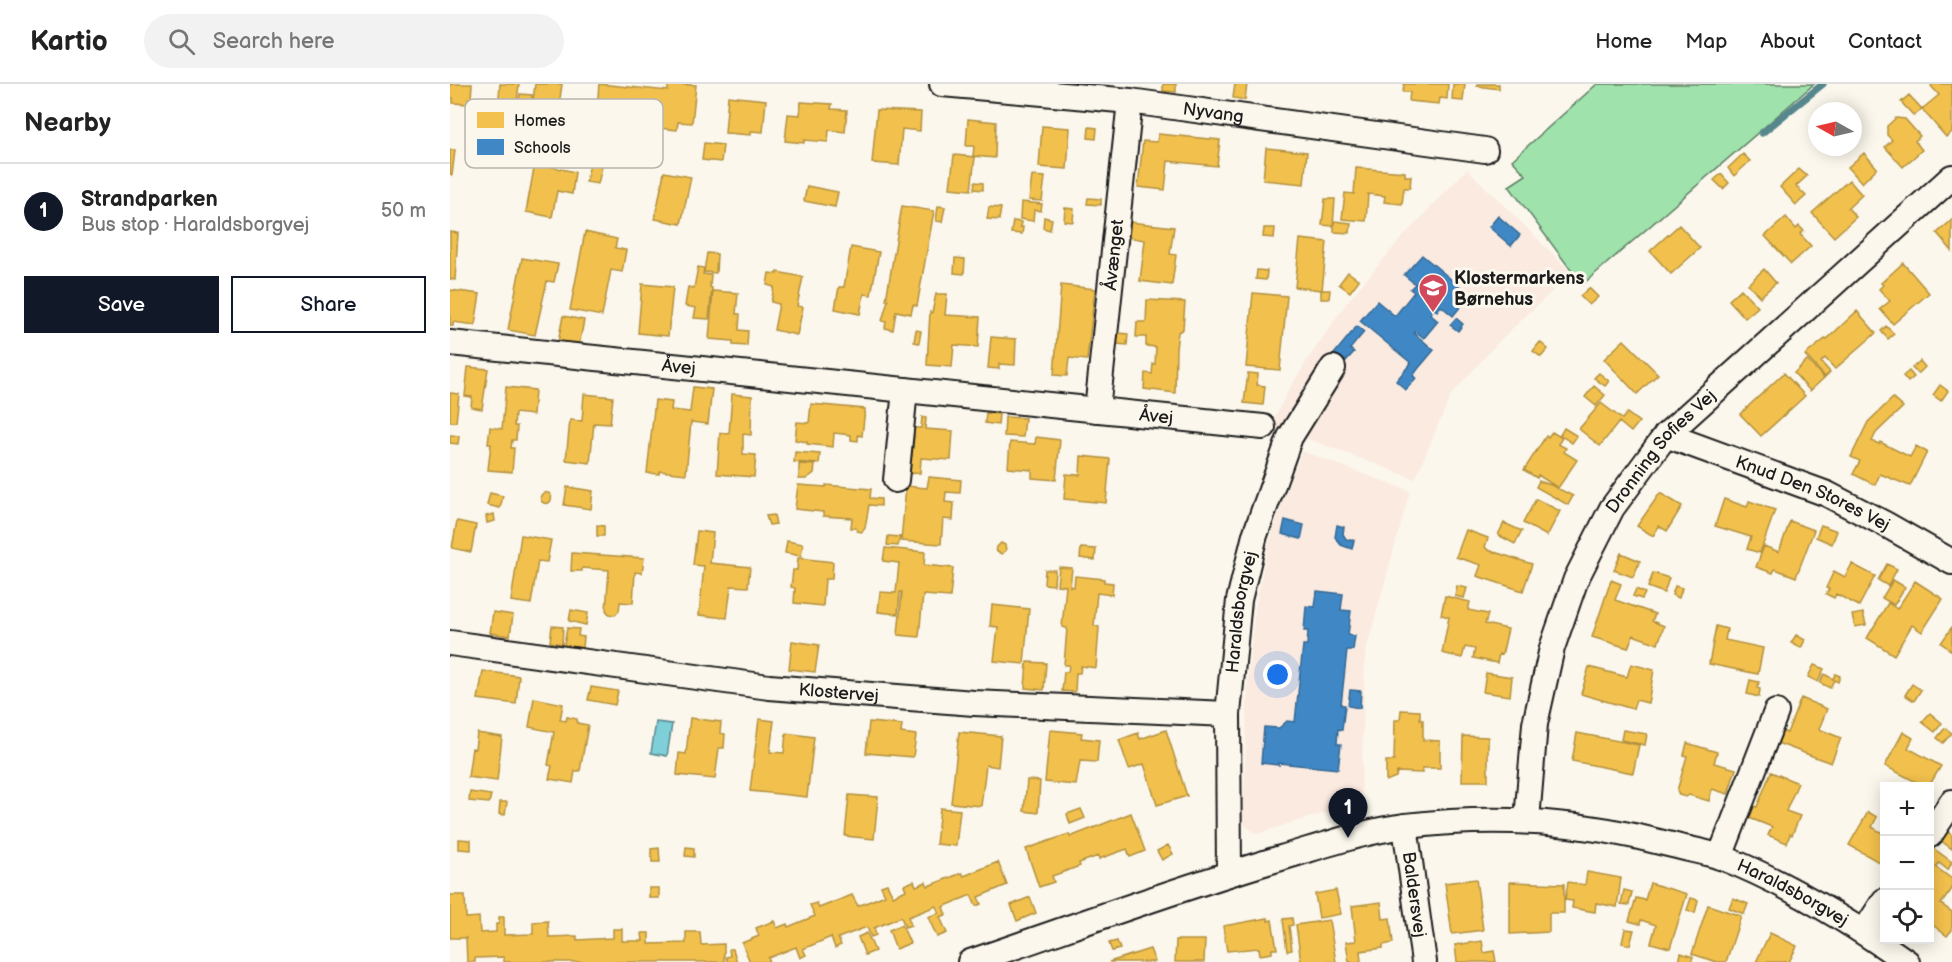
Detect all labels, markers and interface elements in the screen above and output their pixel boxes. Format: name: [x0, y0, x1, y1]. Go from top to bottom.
search box: [144, 14, 564, 68]
text: Kartio: [30, 25, 108, 58]
icon: search: [165, 25, 198, 58]
text: Search here: [213, 28, 335, 55]
text: Home: [1595, 29, 1652, 54]
text: Map: [1685, 29, 1727, 54]
text: About: [1760, 29, 1815, 54]
text: Contact: [1848, 29, 1922, 54]
street label: Nyvang: [1182, 98, 1245, 128]
legend: [465, 99, 663, 168]
north arrow: [1808, 102, 1862, 156]
text: Nearby: [24, 108, 111, 139]
text: Homes: [514, 112, 566, 131]
text: Schools: [514, 139, 571, 158]
text: Strandparken: [81, 186, 218, 213]
text: 1: [39, 199, 48, 223]
text: 50 m: [381, 199, 426, 223]
text: Bus stop · Haraldsborgvej: [81, 213, 309, 237]
street label: Åvænget: [1099, 218, 1128, 292]
place label: Klostermarkens Børnehus: [1454, 268, 1584, 310]
school or university icon: Klostermarkens Børnehus: [1417, 272, 1449, 314]
button: Save: [24, 276, 219, 333]
button: Share: [231, 276, 426, 333]
street label: Åvej: [661, 354, 697, 379]
street label: Dronning Sofies Vej: [1602, 385, 1720, 517]
street label: Åvej: [1138, 403, 1174, 429]
street label: Knud Den Stores Vej: [1733, 451, 1894, 536]
street label: Haraldsborgvej: [1222, 549, 1262, 674]
your location: [1263, 660, 1292, 689]
street label: Klostervej: [798, 679, 880, 707]
map controls: [1880, 782, 1934, 944]
button: +: [1880, 782, 1934, 836]
pin: 1: [1328, 788, 1368, 838]
button: −: [1880, 836, 1934, 890]
street label: Baldersvej: [1398, 850, 1430, 939]
street label: Haraldsborgvej: [1734, 855, 1852, 931]
button: locate: [1880, 890, 1934, 944]

